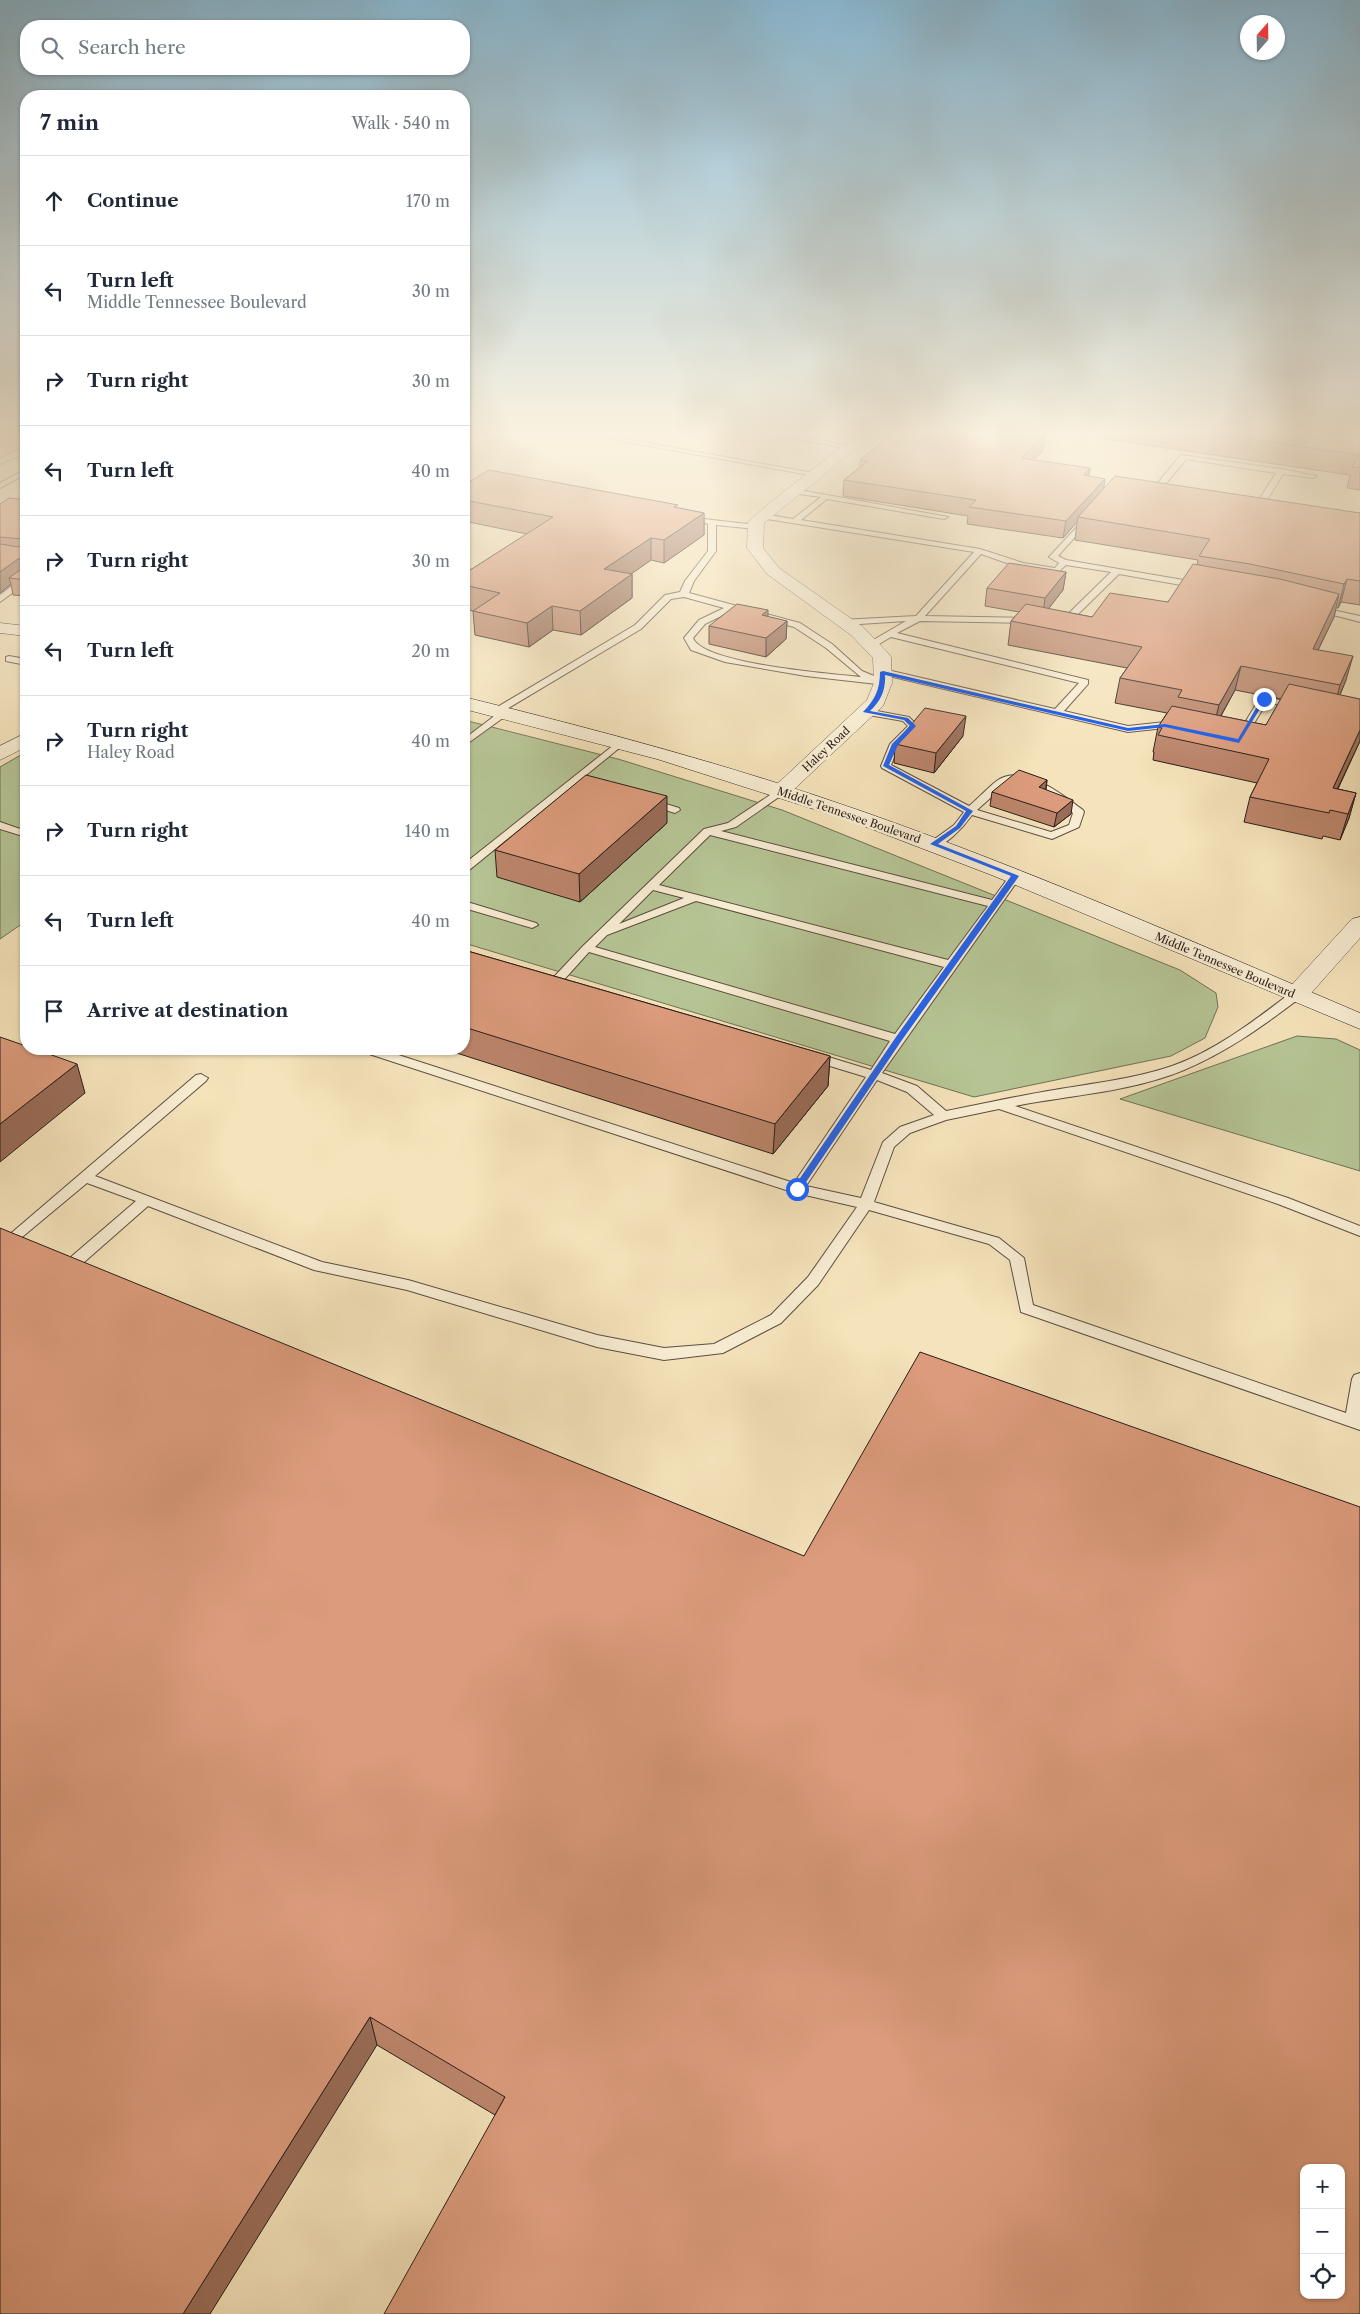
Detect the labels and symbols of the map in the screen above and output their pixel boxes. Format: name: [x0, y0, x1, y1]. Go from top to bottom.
north arrow: [1240, 15, 1285, 60]
route end: [1253, 688, 1276, 711]
street label: Haley Road: [799, 723, 853, 775]
street label: Middle Tennessee Boulevard: [775, 784, 923, 846]
street label: Middle Tennessee Boulevard: [1153, 929, 1298, 1001]
route start: [786, 1178, 809, 1201]

